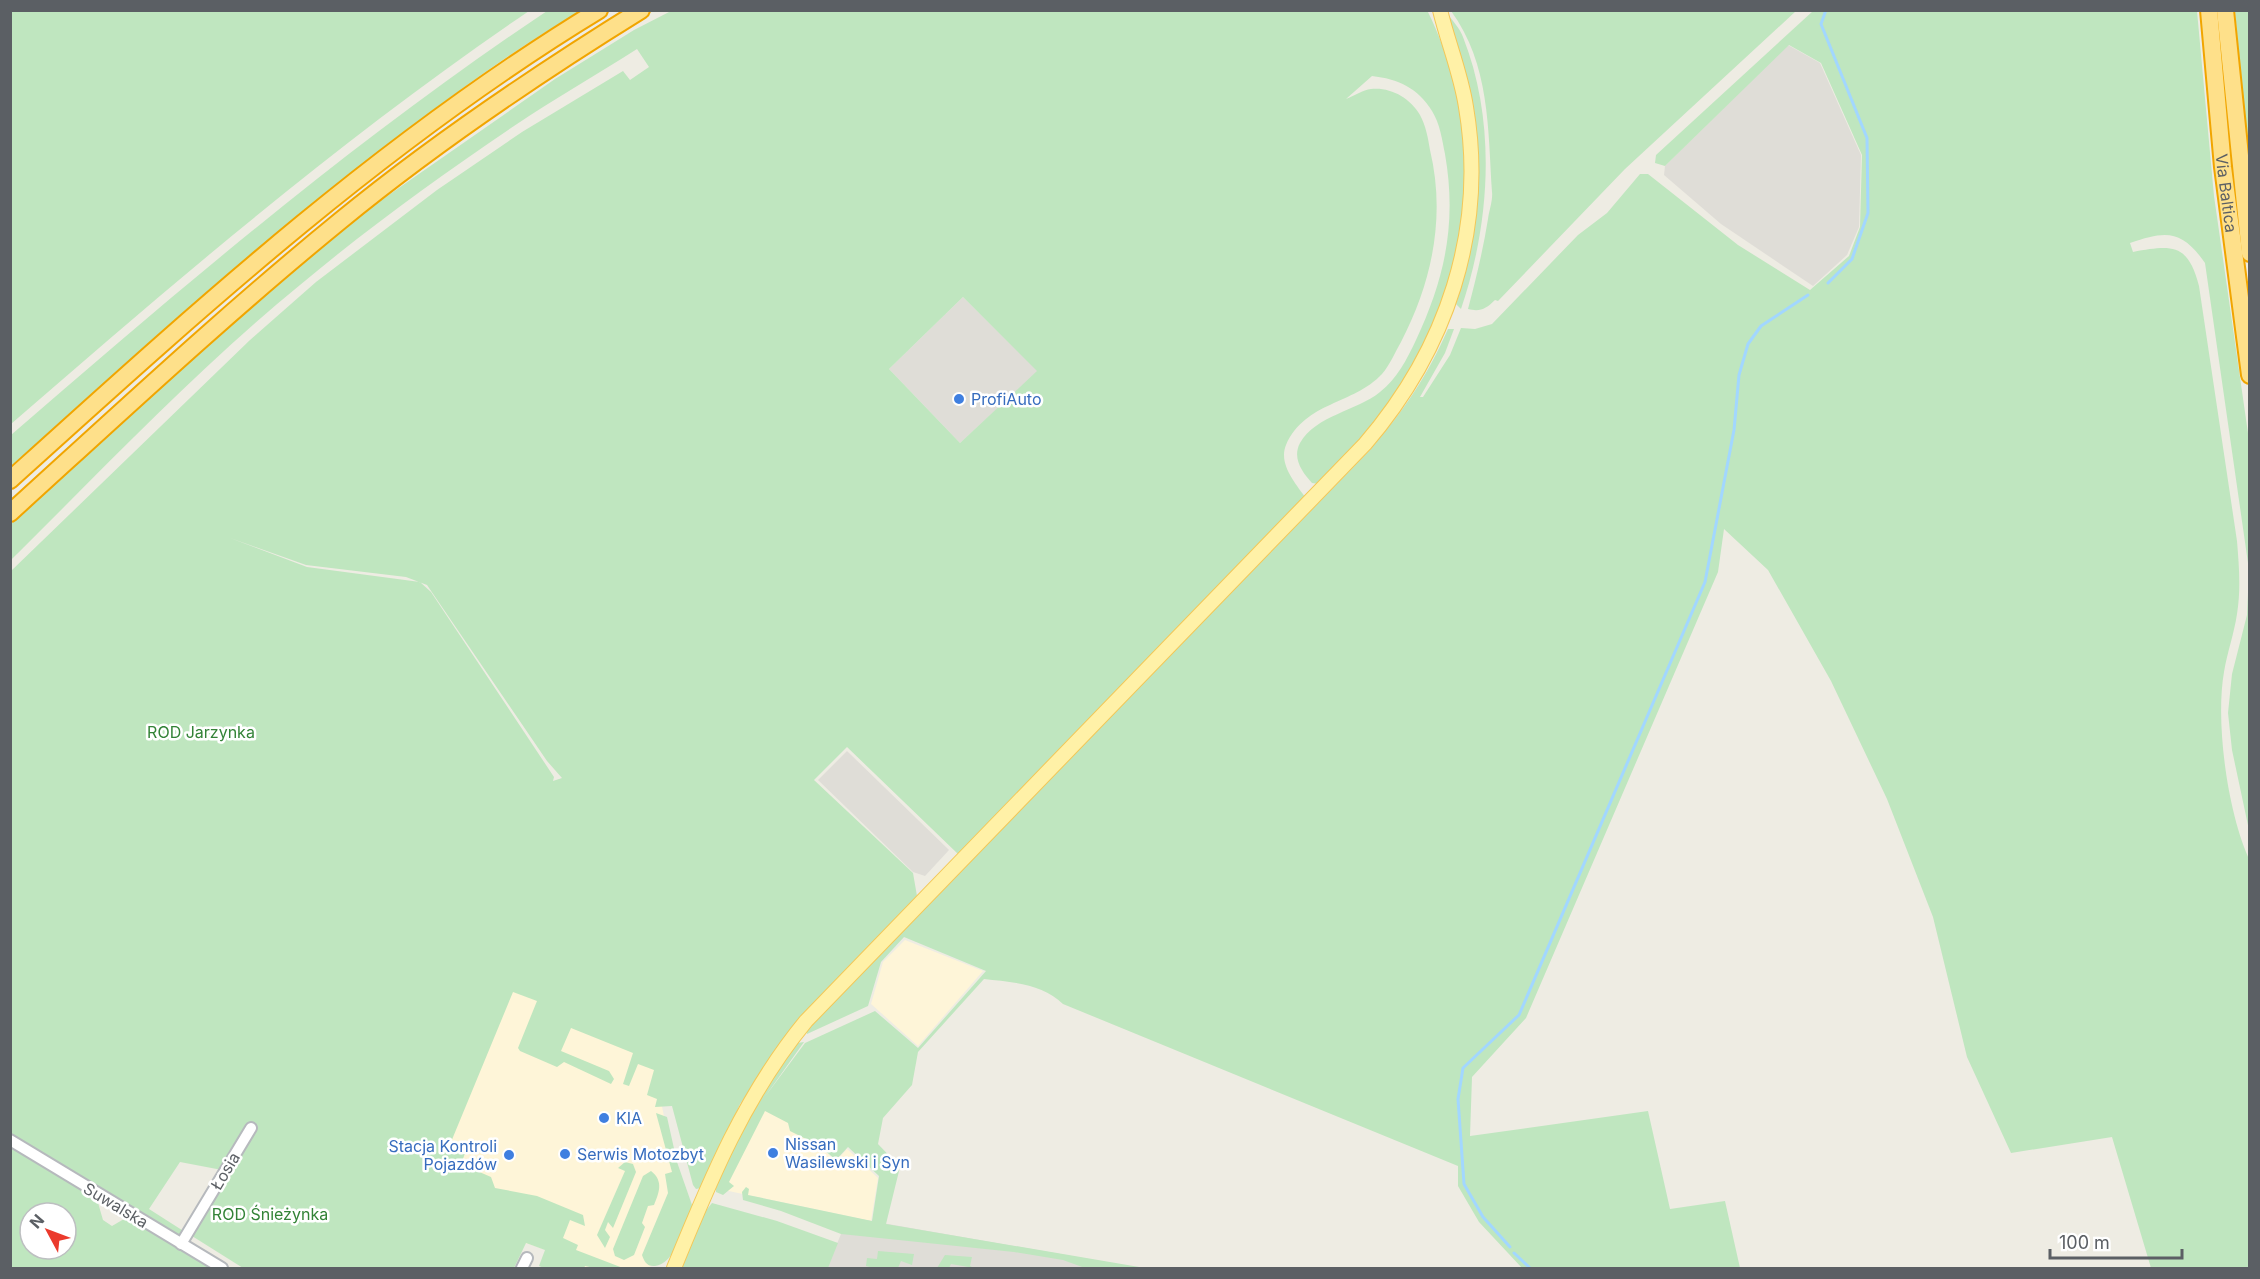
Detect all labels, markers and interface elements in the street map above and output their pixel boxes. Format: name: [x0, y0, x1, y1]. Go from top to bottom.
street label: Via Baltica: [2212, 153, 2241, 234]
place label: ProfiAuto: [971, 389, 1042, 409]
marker: ProfiAuto: [952, 392, 966, 406]
park label: ROD Jarzynka: [147, 722, 255, 742]
place label: KIA: [616, 1108, 642, 1128]
marker: KIA: [597, 1111, 611, 1125]
place label: Nissan Wasilewski i Syn: [785, 1134, 910, 1172]
place label: Stacja Kontroli Pojazdów: [388, 1136, 497, 1174]
place label: Serwis Motozbyt: [577, 1144, 704, 1164]
marker: Nissan Wasilewski i Syn: [766, 1146, 780, 1160]
marker: Serwis Motozbyt: [558, 1147, 572, 1161]
marker: Stacja Kontroli Pojazdów: [502, 1148, 516, 1162]
street label: Łosia: [206, 1149, 244, 1193]
street label: Suwalska: [80, 1178, 152, 1232]
north arrow: [18, 1201, 78, 1261]
park label: ROD Śnieżynka: [212, 1204, 328, 1224]
text: N: [25, 1210, 48, 1232]
scale bar: [2050, 1222, 2182, 1260]
text: 100 m: [2059, 1232, 2110, 1253]

